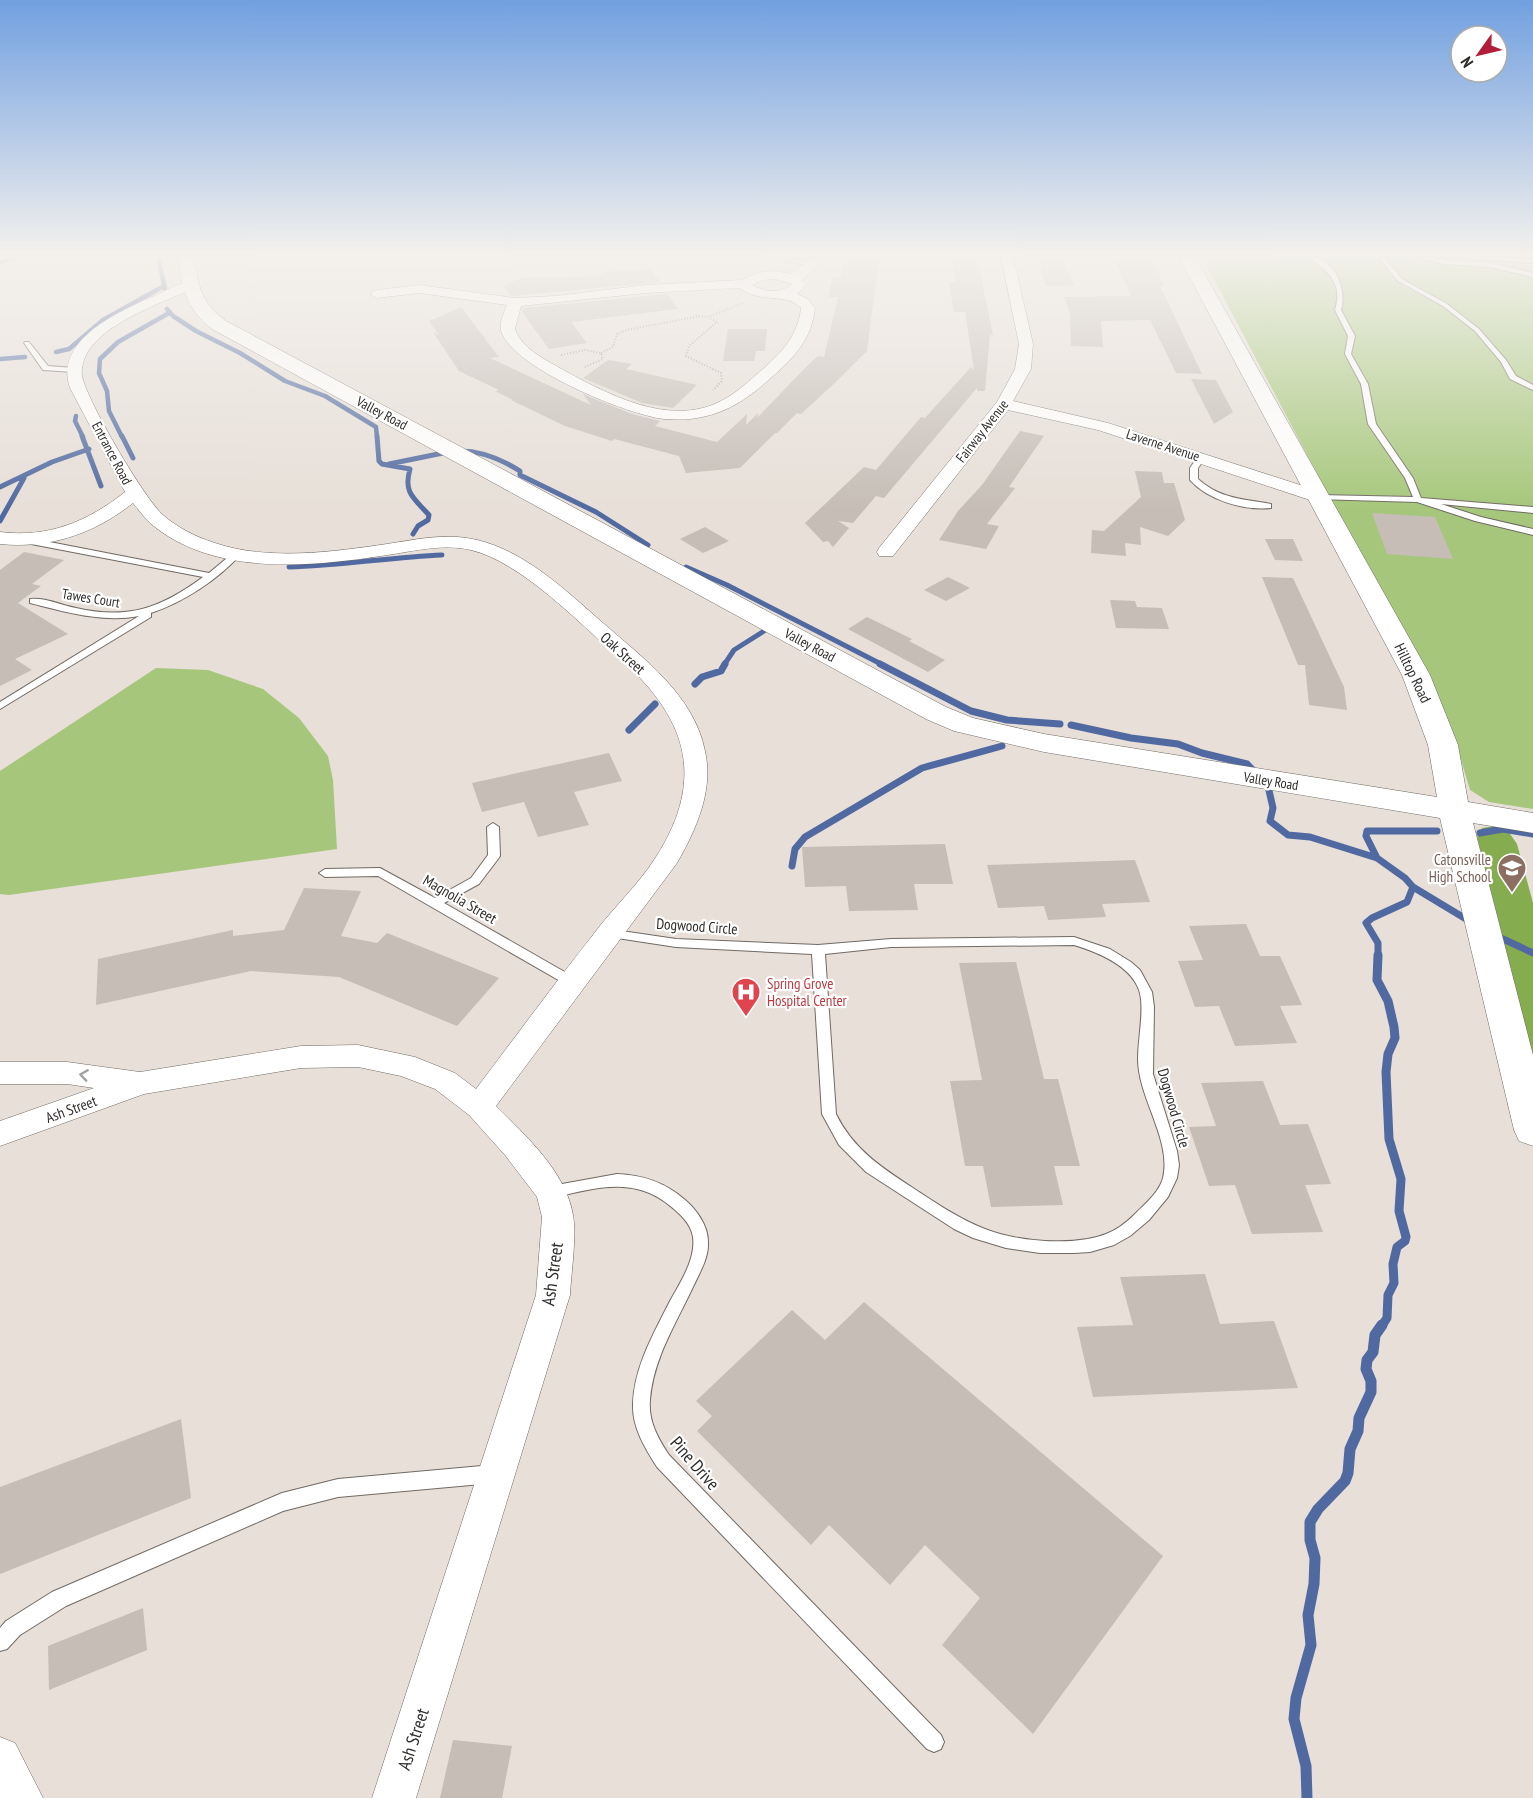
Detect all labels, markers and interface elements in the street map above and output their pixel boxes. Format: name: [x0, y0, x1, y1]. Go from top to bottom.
north arrow: [1449, 24, 1509, 84]
text: N: [1456, 53, 1477, 72]
street label: Valley Road: [352, 392, 411, 434]
street label: Fairway Avenue: [952, 396, 1012, 466]
street label: Entrance Road: [88, 418, 136, 488]
street label: Laverne Avenue: [1124, 425, 1202, 465]
street label: Tawes Court: [61, 585, 121, 611]
street label: Valley Road: [780, 624, 839, 666]
street label: Oak Street: [597, 628, 649, 678]
street label: Hilltop Road: [1390, 640, 1436, 706]
street label: Valley Road: [1241, 768, 1300, 794]
place label: Catonsville High School: [1429, 850, 1492, 886]
school or university icon: Catonsville High School: [1496, 852, 1528, 894]
street label: Magnolia Street: [420, 870, 500, 928]
street label: Dogwood Circle: [656, 914, 738, 938]
place label: Spring Grove Hospital Center: [767, 974, 848, 1010]
hospital icon: Spring Grove Hospital Center: [730, 976, 762, 1018]
street label: Dogwood Circle: [1154, 1066, 1194, 1150]
one-way arrow: [79, 1070, 88, 1082]
street label: Ash Street: [43, 1091, 99, 1127]
street label: Ash Street: [536, 1241, 568, 1307]
street label: Pine Drive: [665, 1431, 725, 1495]
street label: Ash Street: [392, 1705, 434, 1773]

